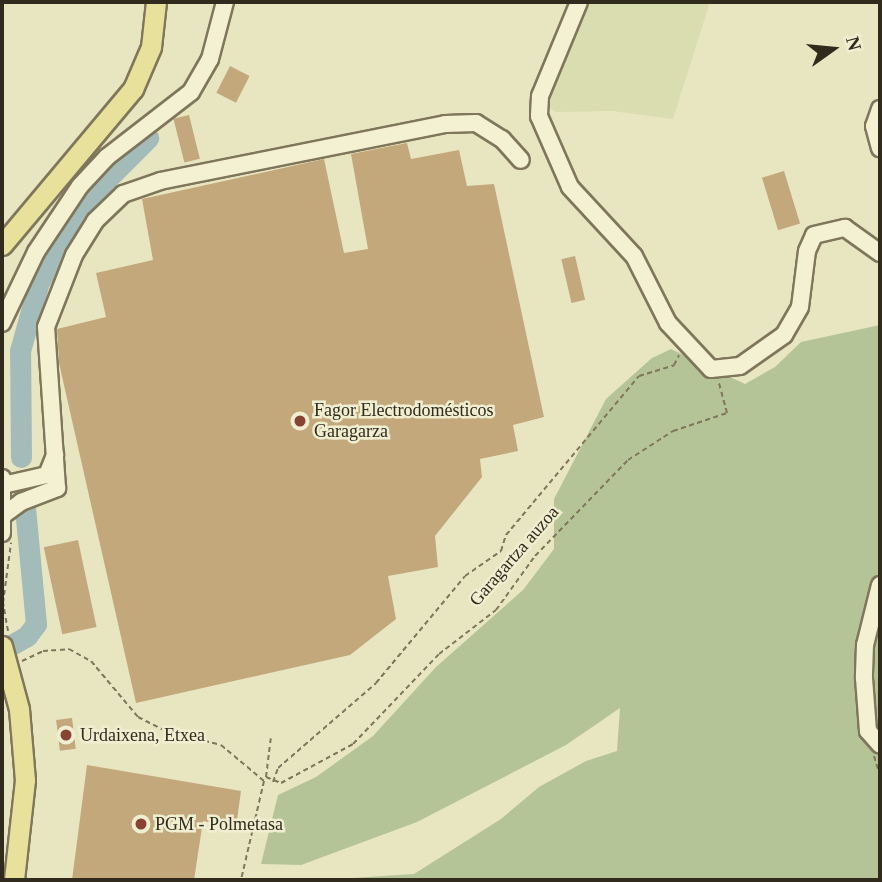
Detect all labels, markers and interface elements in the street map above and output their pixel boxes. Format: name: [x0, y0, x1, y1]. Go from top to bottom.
north arrow: [798, 14, 868, 84]
text: N: [842, 34, 866, 53]
place label: Fagor Electrodomésticos Garagarza: [314, 400, 493, 442]
marker: Fagor Electrodomésticos Garagarza: [292, 413, 308, 429]
street label: Garagartza auzoa: [465, 502, 563, 610]
place label: Urdaixena, Etxea: [80, 724, 205, 746]
marker: Urdaixena, Etxea: [58, 727, 74, 743]
place label: PGM - Polmetasa: [155, 813, 283, 835]
marker: PGM - Polmetasa: [133, 816, 149, 832]

